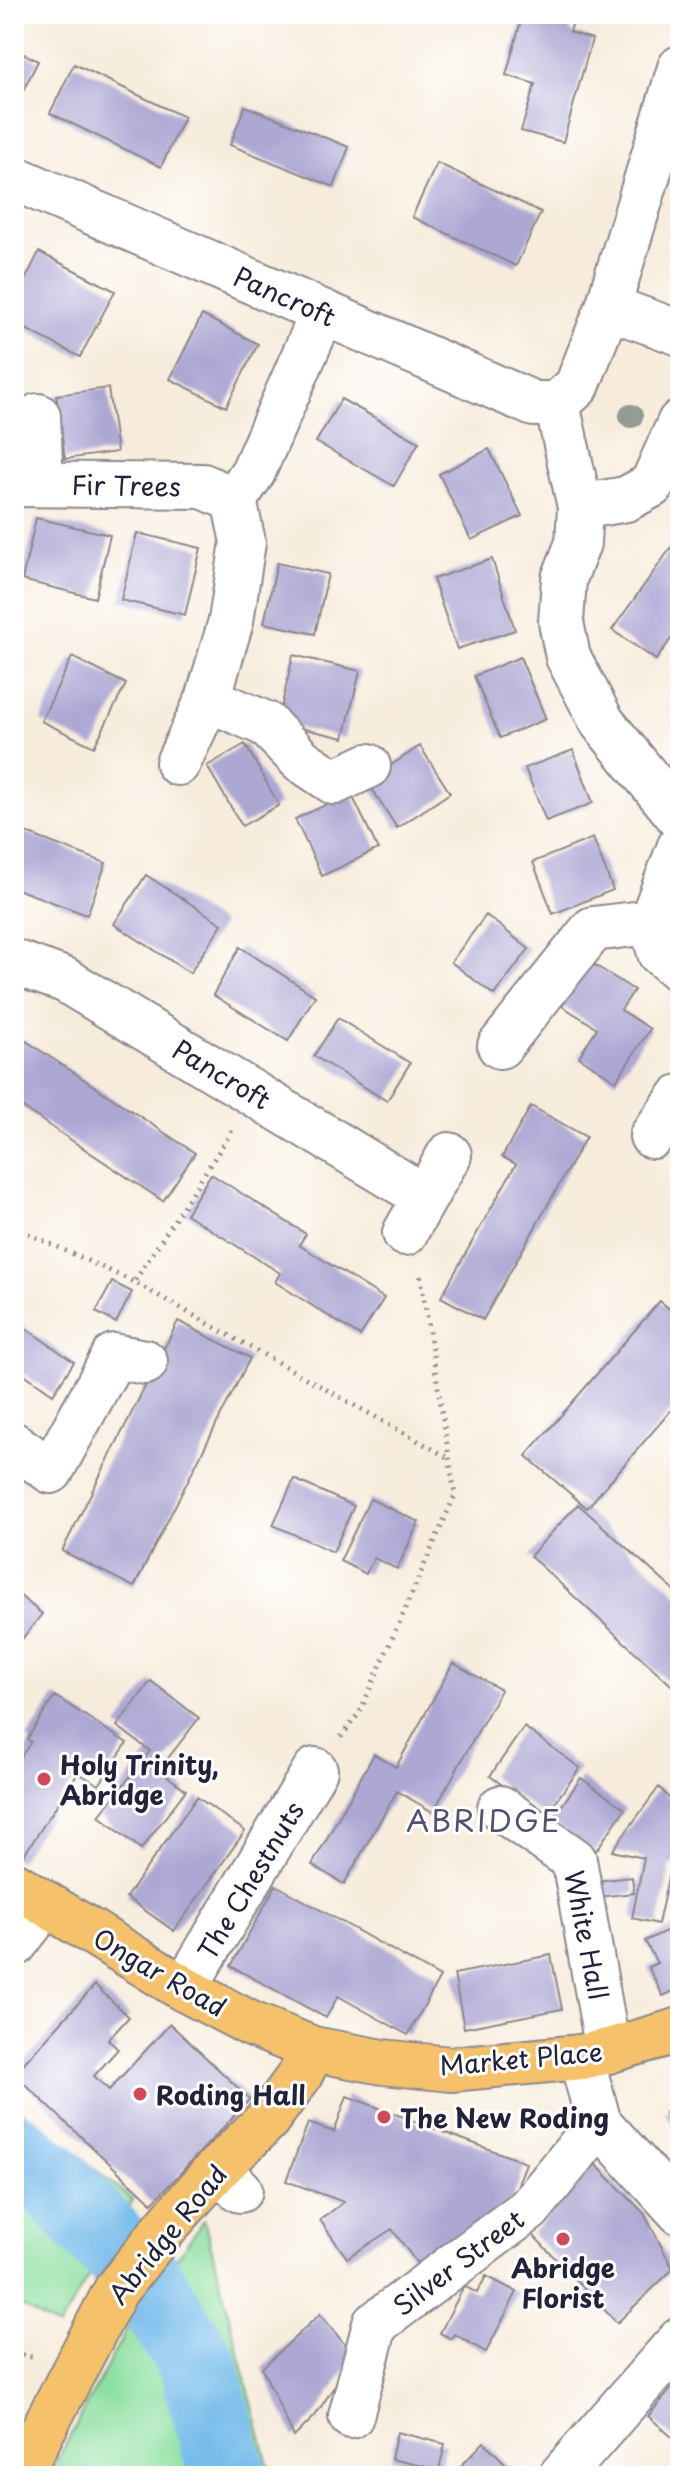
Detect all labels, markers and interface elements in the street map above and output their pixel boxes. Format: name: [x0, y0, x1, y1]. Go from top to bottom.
street label: Pancroft: [228, 256, 342, 336]
street label: Fir Trees: [71, 465, 181, 505]
street label: Pancroft: [166, 1029, 278, 1119]
place label: Holy Trinity, Abridge: [60, 1745, 219, 1814]
marker: Holy Trinity, Abridge: [35, 1770, 53, 1788]
street label: The Chestnuts: [187, 1793, 313, 1967]
district label: ABRIDGE: [406, 1797, 562, 1842]
street label: White Hall: [555, 1867, 619, 2003]
street label: Ongar Road: [86, 1918, 234, 2026]
street label: Market Place: [438, 2031, 604, 2085]
place label: Roding Hall: [156, 2075, 305, 2114]
marker: Roding Hall: [131, 2085, 149, 2103]
place label: The New Roding: [400, 2098, 609, 2137]
marker: The New Roding: [375, 2108, 393, 2126]
street label: Abridge Road: [98, 2156, 236, 2312]
street label: Silver Street: [384, 2200, 532, 2324]
marker: Abridge Florist: [554, 2230, 572, 2248]
place label: Abridge Florist: [511, 2248, 615, 2317]

